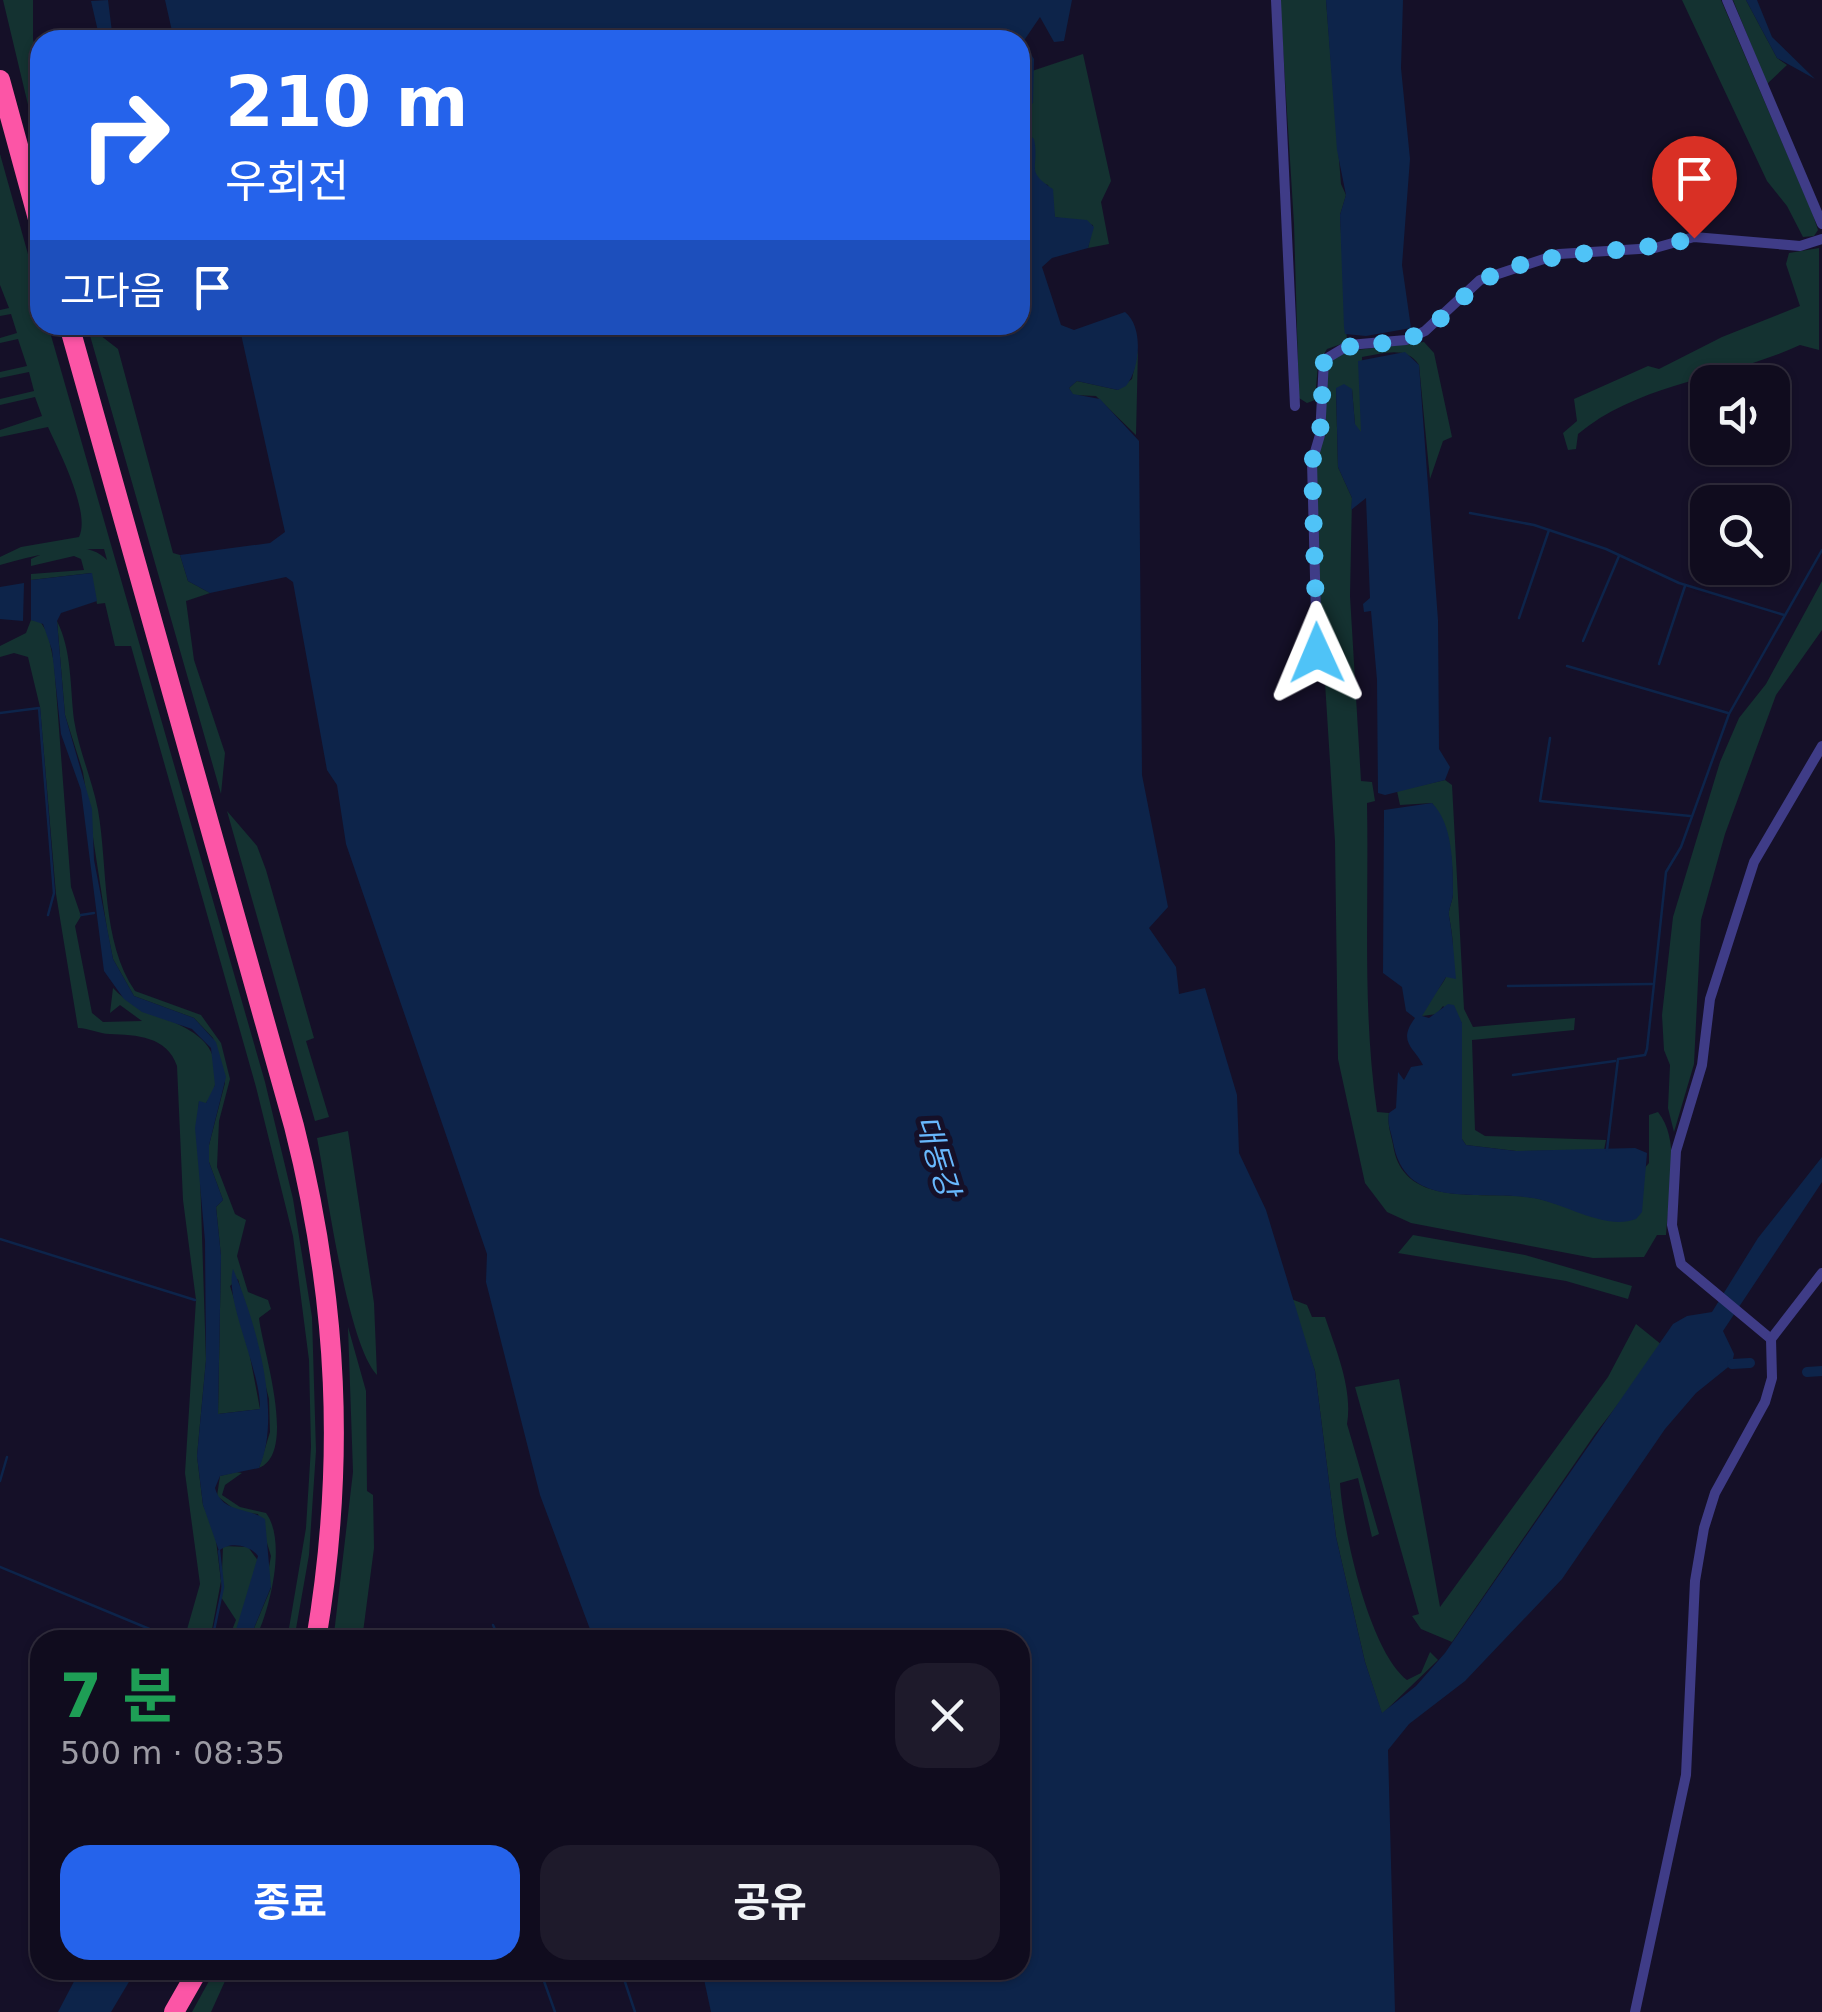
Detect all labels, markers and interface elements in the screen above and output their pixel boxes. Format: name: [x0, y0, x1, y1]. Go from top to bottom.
text: 210 m: [225, 61, 468, 143]
icon: right: [60, 70, 190, 200]
pin: [1652, 136, 1737, 239]
icon: arrive: [1667, 151, 1722, 206]
text: 우회전: [225, 155, 349, 208]
icon: arrive: [185, 260, 240, 315]
text: 그다음: [60, 269, 165, 313]
map controls: [1690, 365, 1790, 585]
button: sound: [1690, 365, 1790, 465]
button: search: [1690, 485, 1790, 585]
position arrow: [1265, 601, 1369, 705]
water label: 대동강: [909, 1111, 967, 1204]
text: 7 분: [60, 1661, 178, 1731]
button: close: [895, 1663, 1000, 1768]
text: 500 m · 08:35: [60, 1734, 285, 1772]
button: 종료: [60, 1845, 520, 1960]
button: 공유: [540, 1845, 1000, 1960]

